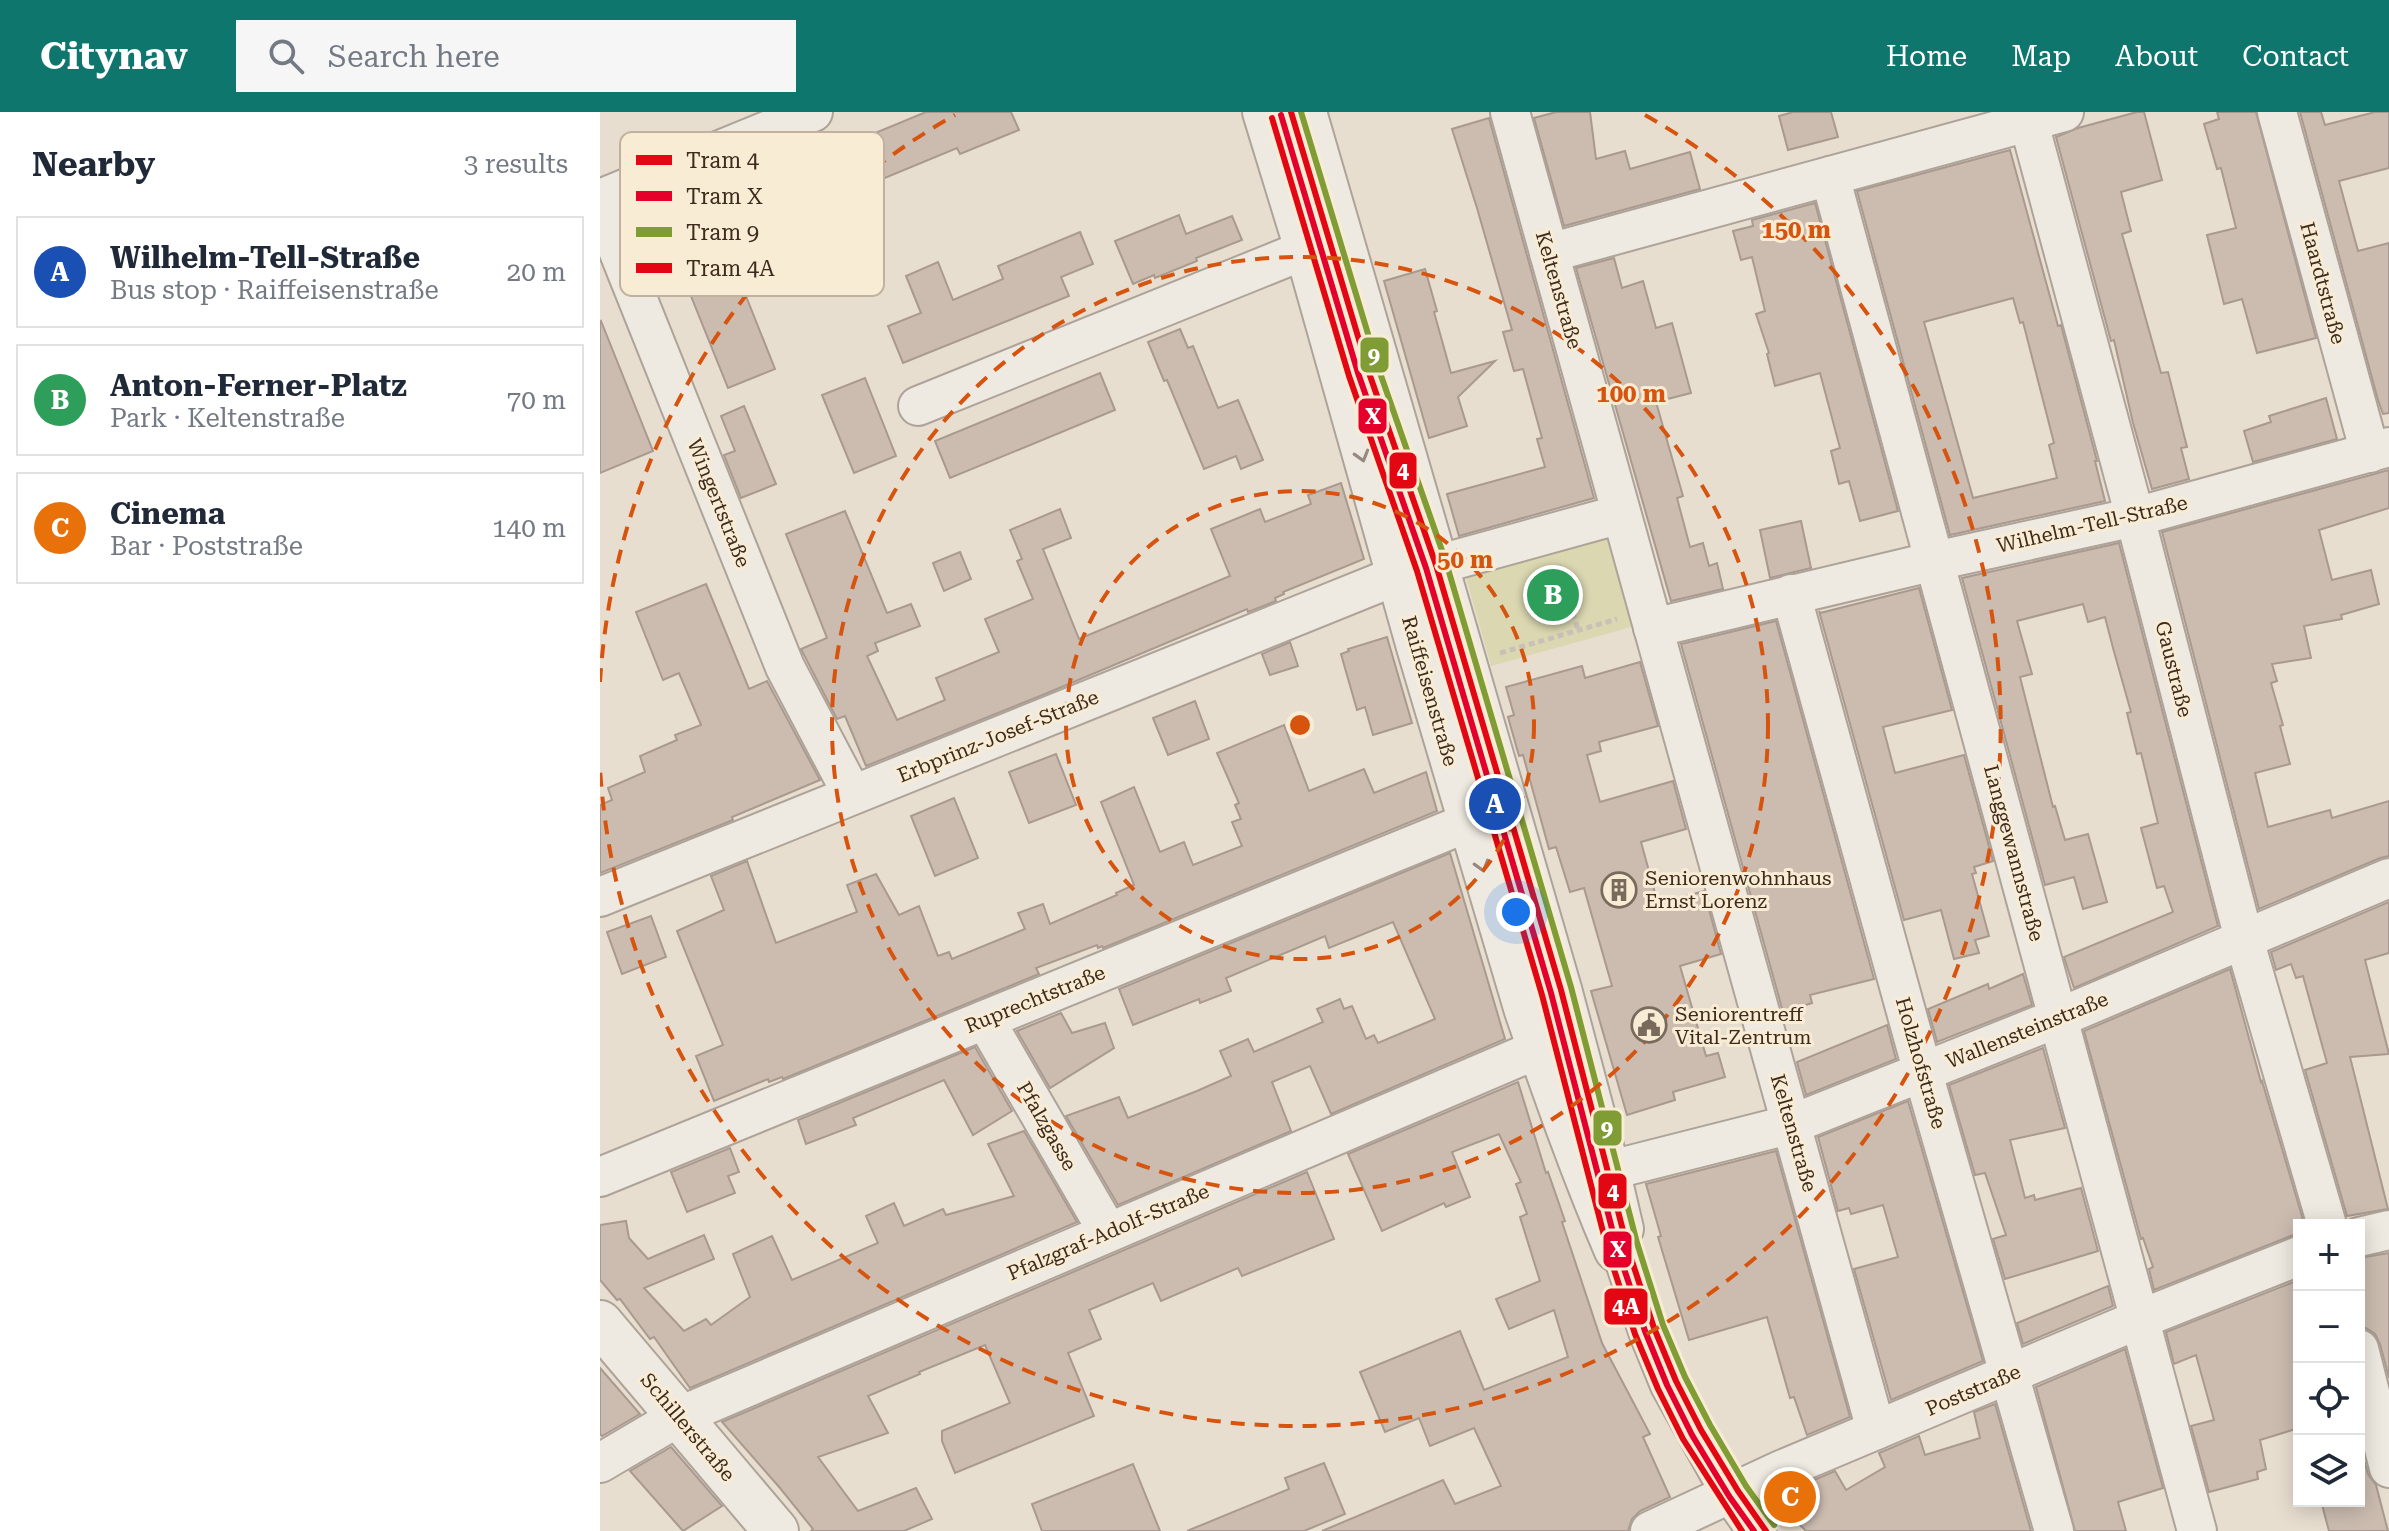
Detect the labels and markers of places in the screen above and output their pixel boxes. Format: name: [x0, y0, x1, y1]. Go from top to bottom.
pin: B: [1527, 565, 1579, 625]
centre of rings: [1286, 711, 1314, 739]
pin: A: [1469, 774, 1521, 834]
place label: Seniorenwohnhaus Ernst Lorenz: [1645, 866, 1832, 913]
building icon: Seniorenwohnhaus Ernst Lorenz: [1600, 871, 1638, 909]
place label: Seniorentreff Vital-Zentrum: [1675, 1002, 1811, 1049]
public building icon: Seniorentreff Vital-Zentrum: [1630, 1006, 1668, 1044]
pin: C: [1764, 1467, 1816, 1527]

